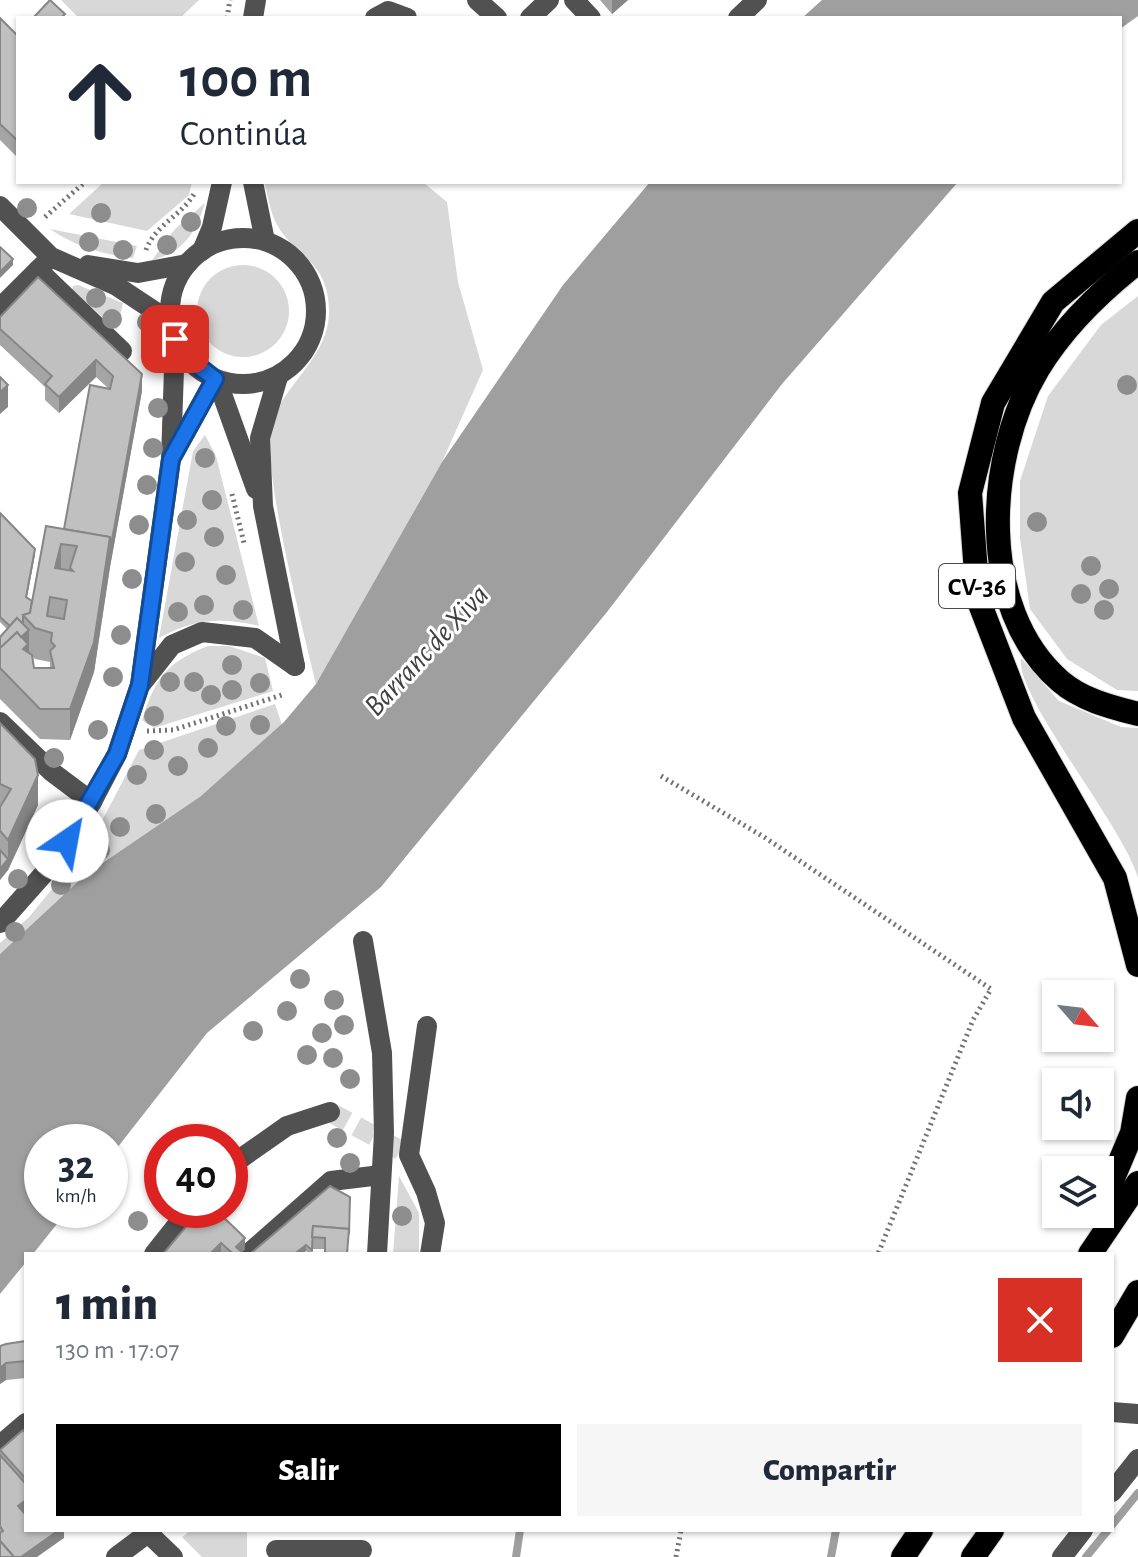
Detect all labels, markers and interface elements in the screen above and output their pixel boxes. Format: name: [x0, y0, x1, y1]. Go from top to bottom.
icon: ahead: [48, 48, 152, 152]
text: 100 m: [180, 51, 312, 107]
text: Continúa: [180, 116, 308, 152]
pin: [141, 305, 209, 373]
icon: arrive: [153, 317, 197, 361]
road number: CV-36: [939, 564, 1015, 608]
water label: Barranc de Xiva: [359, 580, 495, 722]
position arrow: [25, 799, 109, 883]
north arrow: [1042, 980, 1114, 1052]
map controls: [1042, 980, 1114, 1228]
button: sound: [1042, 1068, 1114, 1140]
speed limit sign: 40: [144, 1124, 248, 1228]
text: 32: [58, 1146, 94, 1186]
button: layers: [1042, 1156, 1114, 1228]
text: km/h: [55, 1186, 97, 1206]
button: close: [998, 1278, 1082, 1362]
text: 1 min: [56, 1281, 158, 1329]
text: 130 m · 17:07: [56, 1337, 179, 1363]
button: Salir: [56, 1424, 561, 1516]
button: Compartir: [577, 1424, 1082, 1516]

